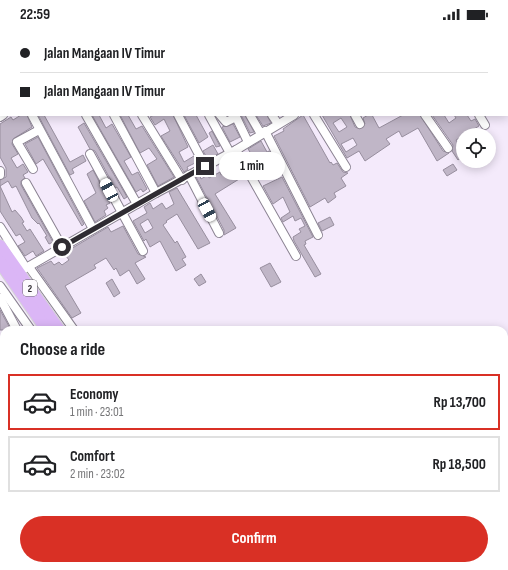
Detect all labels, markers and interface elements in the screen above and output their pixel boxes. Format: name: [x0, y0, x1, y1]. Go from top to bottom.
text: 22:59: [20, 5, 50, 24]
text: Jalan Mangaan IV Timur: [44, 44, 165, 63]
text: Jalan Mangaan IV Timur: [44, 82, 165, 101]
map controls: [456, 128, 496, 168]
button: locate: [456, 128, 496, 168]
callout: 1 min: [219, 152, 285, 180]
route end: [196, 157, 214, 175]
text: 1 min: [240, 158, 264, 174]
car: [98, 177, 120, 203]
car: [196, 197, 218, 223]
route start: [53, 238, 71, 256]
road number: 2: [23, 280, 37, 296]
text: Choose a ride: [20, 339, 105, 360]
icon: car: [22, 384, 58, 420]
text: Economy: [70, 385, 119, 404]
text: Rp 13,700: [434, 393, 486, 412]
text: 1 min · 23:01: [70, 404, 123, 420]
icon: car: [22, 446, 58, 482]
text: Comfort: [70, 447, 115, 466]
text: Rp 18,500: [432, 455, 486, 474]
text: 2 min · 23:02: [70, 466, 125, 482]
button: Confirm: [20, 516, 488, 562]

